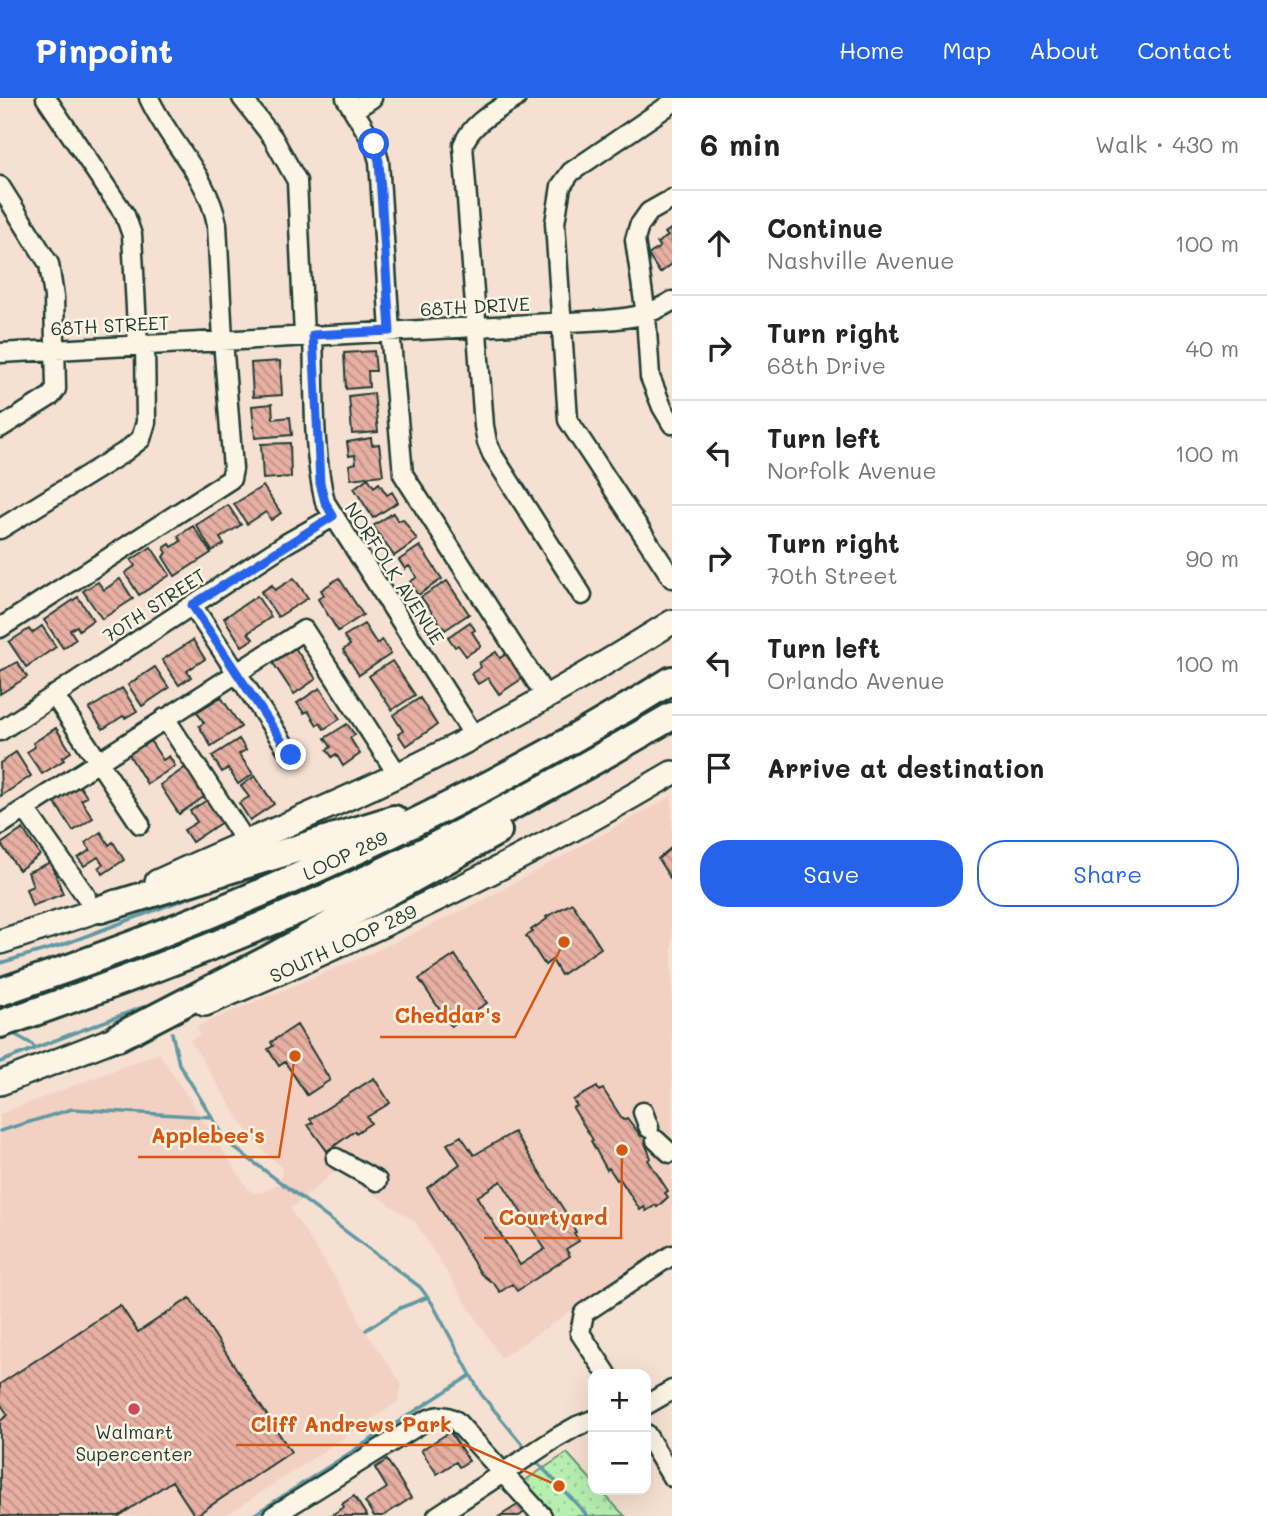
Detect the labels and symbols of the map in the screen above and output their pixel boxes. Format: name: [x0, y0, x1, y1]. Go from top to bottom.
route start: [358, 128, 389, 159]
street label: 68TH DRIVE: [419, 291, 531, 321]
street label: 68TH STREET: [50, 309, 170, 341]
street label: NORFOLK AVENUE: [339, 497, 451, 649]
street label: 70TH STREET: [98, 562, 210, 648]
route end: [275, 739, 306, 770]
street label: LOOP 289: [298, 824, 392, 886]
street label: SOUTH LOOP 289: [265, 898, 421, 988]
callout: Cheddar's: [380, 995, 515, 1037]
text: Cheddar's: [395, 1001, 501, 1028]
callout: Applebee's: [138, 1115, 279, 1157]
text: Applebee's: [151, 1121, 265, 1148]
callout: Courtyard: [484, 1196, 621, 1238]
text: Courtyard: [498, 1203, 608, 1231]
marker: Walmart Supercenter: [126, 1401, 142, 1417]
callout: Cliff Andrews Park: [236, 1403, 465, 1445]
text: Cliff Andrews Park: [250, 1410, 452, 1437]
place label: Walmart Supercenter: [75, 1419, 193, 1466]

